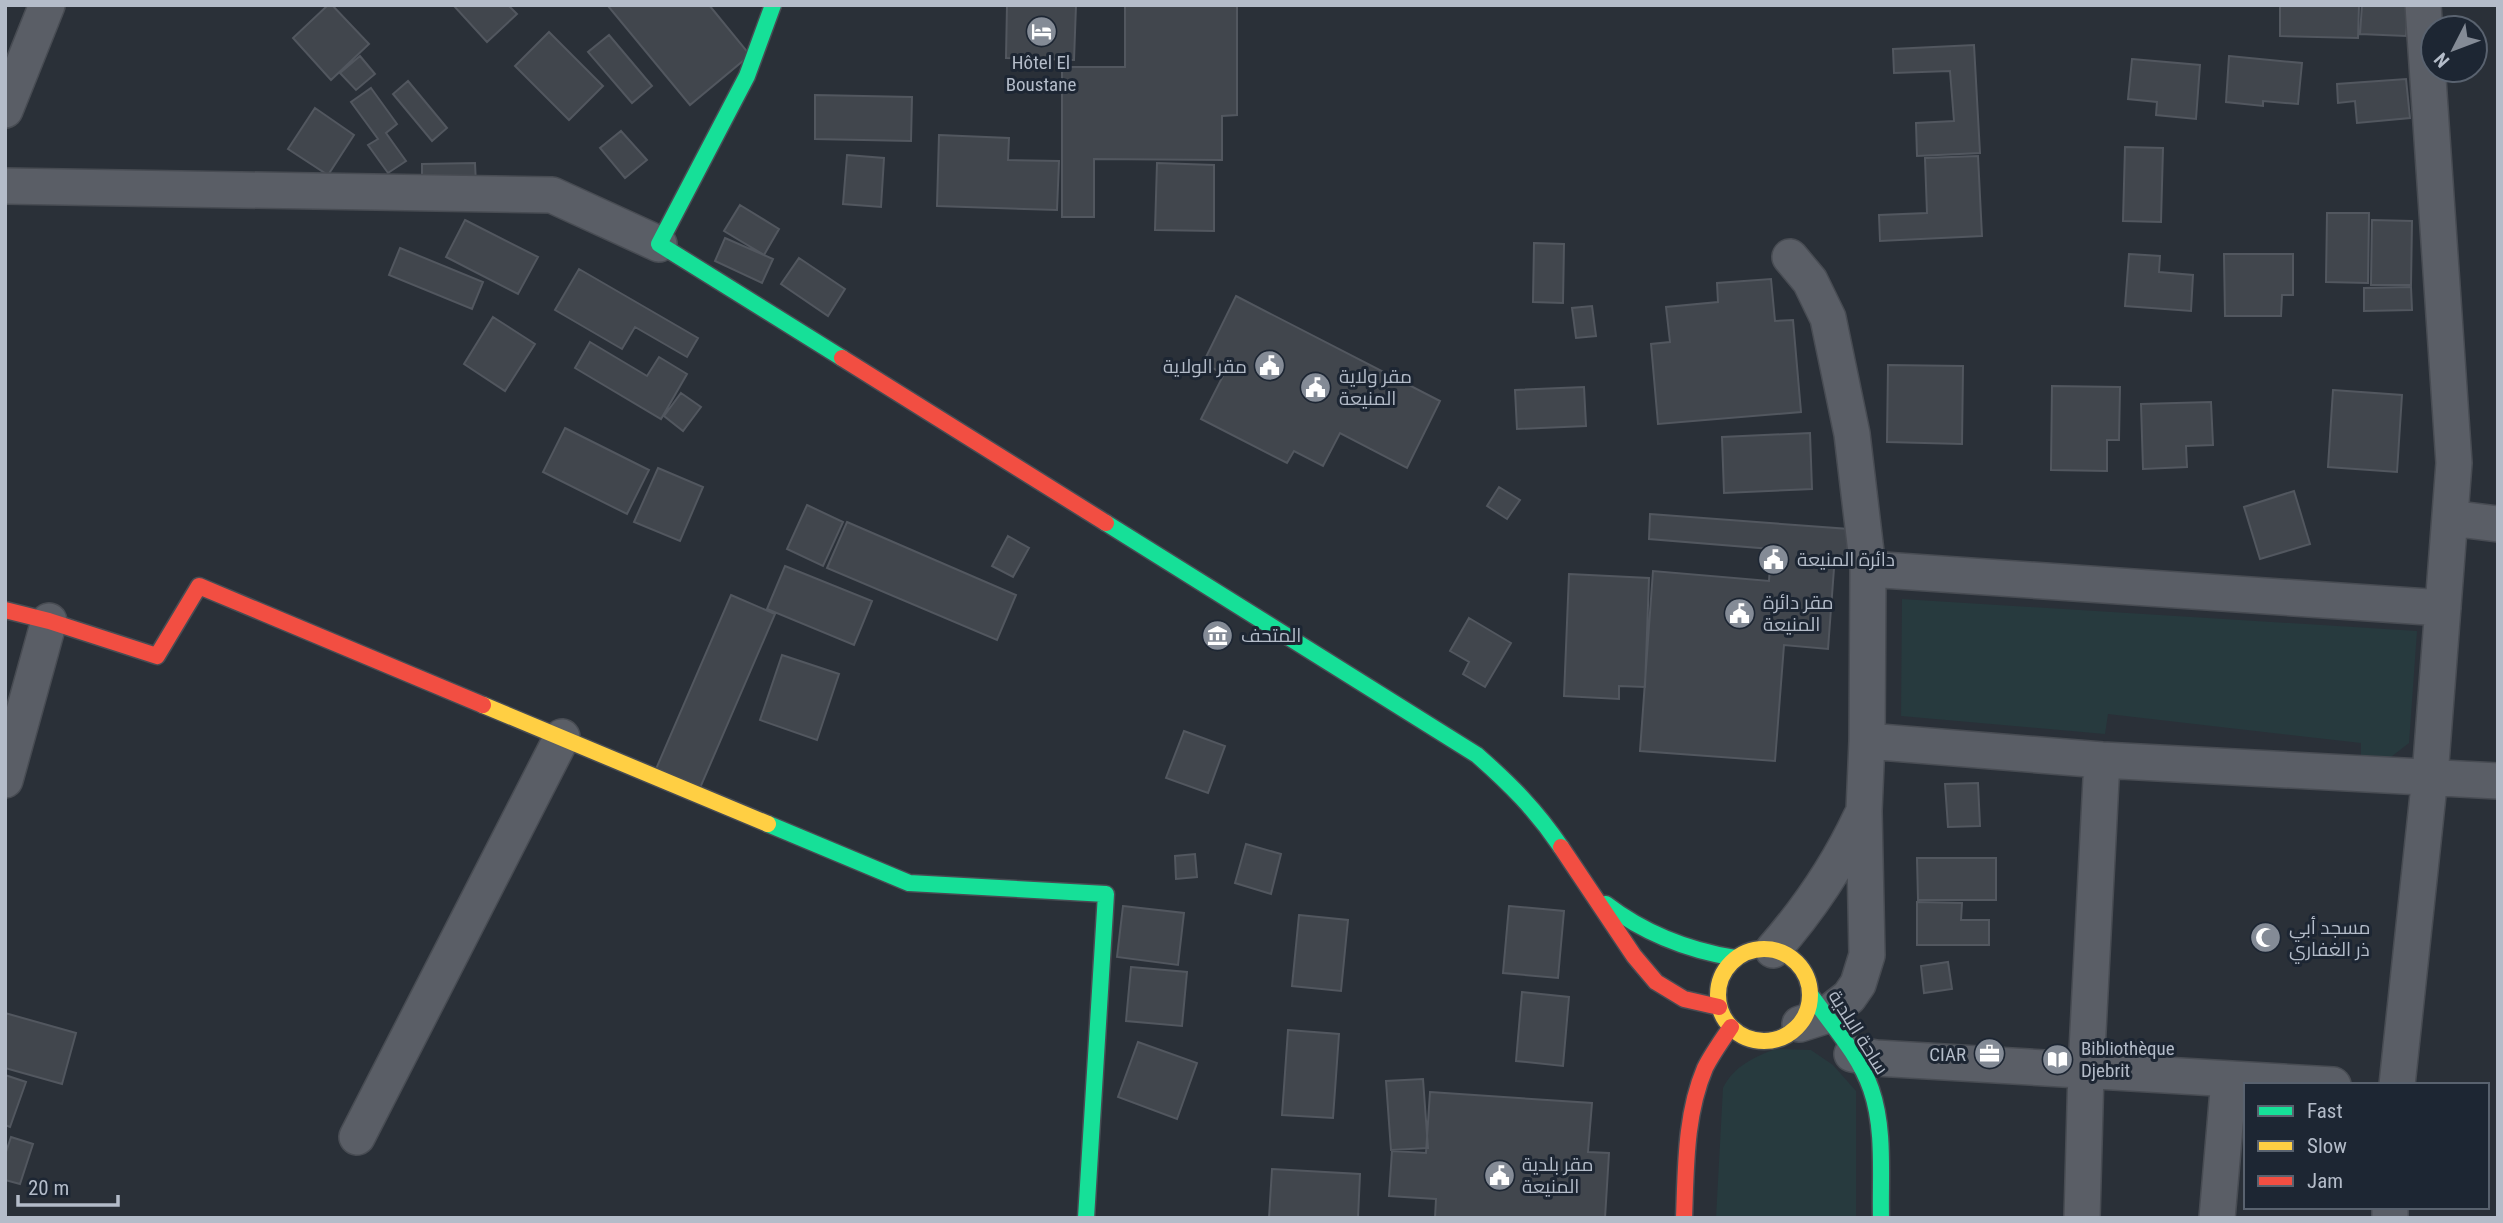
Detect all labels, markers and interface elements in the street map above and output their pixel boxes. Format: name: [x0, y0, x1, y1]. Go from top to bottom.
hotel icon: Hôtel El Boustane: [1024, 14, 1058, 48]
north arrow: [2419, 14, 2489, 84]
text: N: [2429, 48, 2454, 72]
place label: Hôtel El Boustane: [1006, 51, 1076, 96]
public building icon: مقر الولاية: [1253, 349, 1287, 383]
place label: مقر الولاية: [1163, 355, 1247, 378]
place label: مقر ولاية المنيعة: [1339, 365, 1412, 410]
public building icon: مقر ولاية المنيعة: [1299, 370, 1333, 404]
public building icon: دائرة المنيعة: [1757, 542, 1791, 576]
place label: دائرة المنيعة: [1797, 548, 1895, 571]
place label: مقر دائرة المنيعة: [1763, 591, 1834, 636]
public building icon: مقر دائرة المنيعة: [1723, 596, 1757, 630]
museum icon: المتحف: [1201, 618, 1235, 652]
place label: المتحف: [1241, 624, 1301, 647]
place label: مسجد أبي ذر الغفاري: [2289, 916, 2371, 964]
mosque icon: مسجد أبي ذر الغفاري: [2249, 921, 2283, 955]
street label: ساحة البلدية: [1824, 986, 1894, 1079]
office icon: CIAR: [1972, 1037, 2006, 1071]
place label: Bibliothèque Djebrit: [2081, 1037, 2175, 1082]
library icon: Bibliothèque Djebrit: [2041, 1042, 2075, 1076]
place label: CIAR: [1929, 1043, 1966, 1066]
legend: [2244, 1083, 2489, 1209]
text: Fast: [2307, 1099, 2343, 1123]
text: Slow: [2307, 1134, 2347, 1158]
place label: مقر بلدية المنيعة: [1522, 1153, 1594, 1198]
public building icon: مقر بلدية المنيعة: [1482, 1158, 1516, 1192]
scale bar: [18, 1164, 117, 1208]
text: Jam: [2307, 1169, 2343, 1193]
text: 20 m: [28, 1176, 69, 1200]

